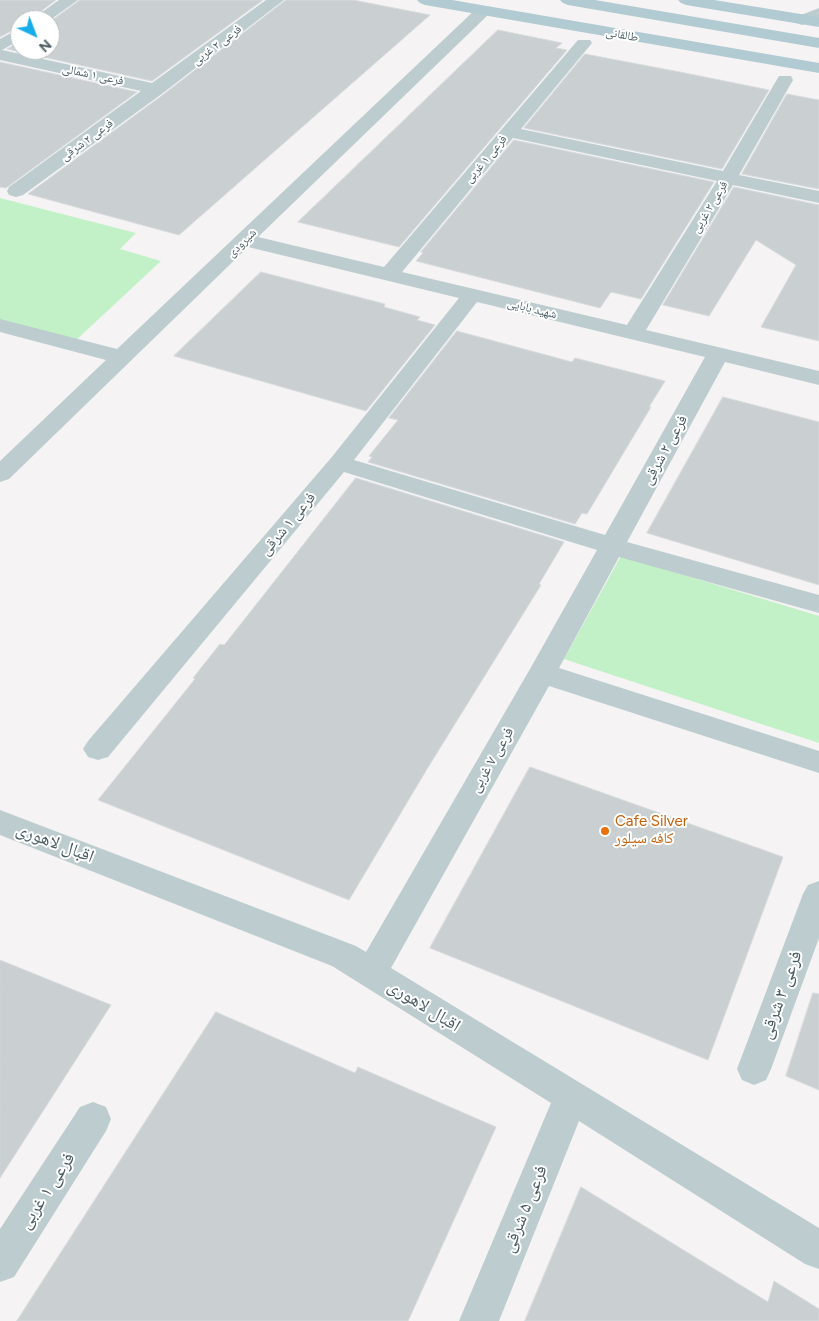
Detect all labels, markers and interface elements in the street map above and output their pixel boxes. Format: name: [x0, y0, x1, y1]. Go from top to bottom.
north arrow: [10, 10, 60, 60]
street label: فرعی ۲ غربی: [190, 22, 244, 68]
street label: طالقانی: [605, 25, 639, 45]
text: N: [35, 36, 55, 56]
street label: فرعی ۱ شمالی: [61, 61, 125, 89]
street label: فرعی ۲ شرقی: [58, 116, 116, 164]
street label: فرعی ۱ غربی: [462, 132, 510, 186]
street label: فرعی ۲ غربی: [689, 178, 731, 236]
street label: شیرودی: [224, 226, 260, 260]
street label: شهید بابایی: [506, 296, 558, 322]
street label: فرعی ۲ شرقی: [638, 412, 692, 488]
street label: فرعی ۱ شرقی: [256, 489, 320, 559]
street label: فرعی ۷ غربی: [466, 724, 518, 796]
place label: Cafe Silver کافه سیلور: [615, 813, 688, 848]
street label: اقبال لاهوری: [13, 818, 97, 868]
marker: Cafe Silver کافه سیلور: [599, 825, 611, 837]
street label: فرعی ۳ شرقی: [755, 948, 807, 1042]
street label: اقبال لاهوری: [384, 975, 464, 1037]
street label: فرعی ۱ غربی: [14, 1149, 80, 1233]
street label: فرعی ۵ شرقی: [498, 1162, 552, 1256]

